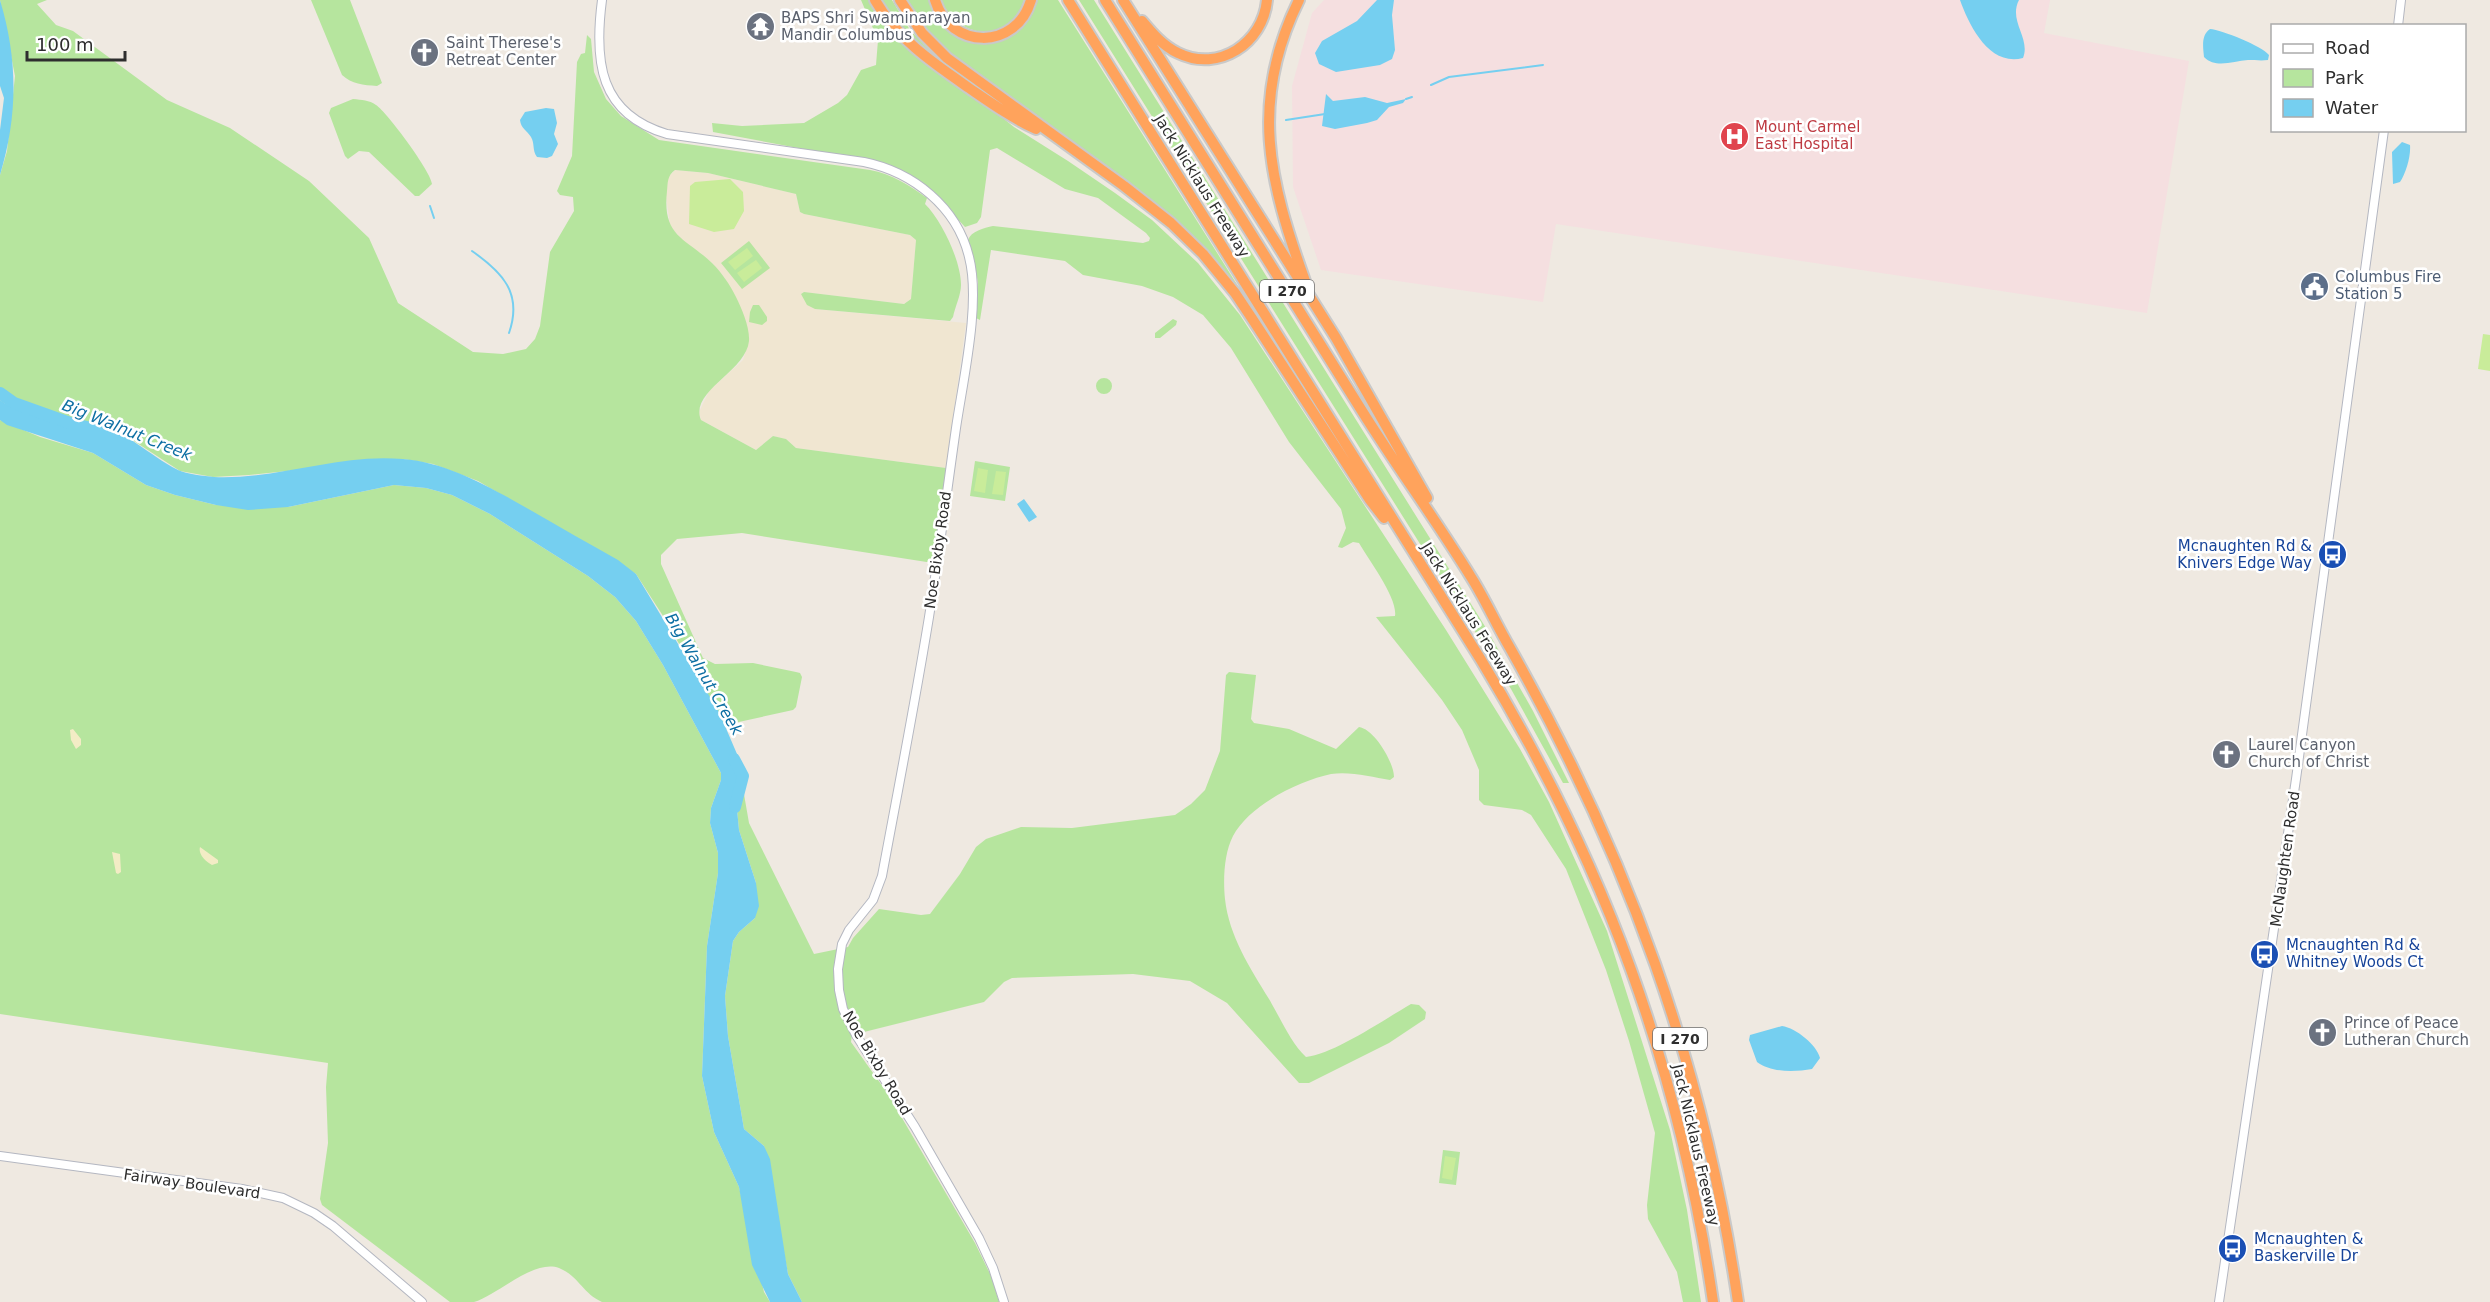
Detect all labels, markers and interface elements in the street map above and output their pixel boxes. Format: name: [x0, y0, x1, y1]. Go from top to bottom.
place label: BAPS Shri Swaminarayan Mandir Columbus: [781, 9, 970, 44]
temple icon: BAPS Shri Swaminarayan Mandir Columbus: [744, 11, 776, 43]
scale bar: [27, 24, 124, 62]
legend: [2271, 24, 2466, 132]
text: 100 m: [36, 34, 94, 55]
place label: Saint Therese's Retreat Center: [446, 34, 561, 69]
church icon: Saint Therese's Retreat Center: [409, 36, 441, 68]
text: Road: [2325, 37, 2370, 58]
text: Park: [2325, 67, 2364, 88]
text: Water: [2325, 97, 2379, 118]
street label: Jack Nicklaus Freeway: [1150, 110, 1253, 261]
place label: Mount Carmel East Hospital: [1755, 118, 1860, 153]
hospital icon: Mount Carmel East Hospital: [1718, 120, 1750, 152]
place label: Columbus Fire Station 5: [2335, 268, 2441, 303]
public building icon: Columbus Fire Station 5: [2298, 270, 2330, 302]
road number: I 270: [1260, 280, 1314, 302]
water label: Big Walnut Creek: [59, 395, 195, 465]
street label: Noe Bixby Road: [921, 490, 955, 610]
place label: Mcnaughten Rd & Knivers Edge Way: [2177, 537, 2312, 572]
street label: Jack Nicklaus Freeway: [1417, 538, 1520, 689]
bus stop icon: Mcnaughten Rd & Knivers Edge Way: [2317, 539, 2349, 571]
water label: Big Walnut Creek: [661, 609, 747, 739]
place label: Laurel Canyon Church of Christ: [2248, 736, 2369, 771]
church icon: Laurel Canyon Church of Christ: [2211, 738, 2243, 770]
street label: McNaughten Road: [2267, 790, 2303, 928]
place label: Mcnaughten Rd & Whitney Woods Ct: [2286, 936, 2424, 971]
bus stop icon: Mcnaughten Rd & Whitney Woods Ct: [2249, 938, 2281, 970]
street label: Noe Bixby Road: [839, 1008, 915, 1118]
place label: Prince of Peace Lutheran Church: [2344, 1014, 2469, 1049]
church icon: Prince of Peace Lutheran Church: [2307, 1016, 2339, 1048]
road number: I 270: [1653, 1028, 1707, 1050]
street label: Jack Nicklaus Freeway: [1668, 1061, 1723, 1228]
street label: Fairway Boulevard: [123, 1166, 261, 1202]
place label: Mcnaughten & Baskerville Dr: [2254, 1230, 2364, 1265]
bus stop icon: Mcnaughten & Baskerville Dr: [2217, 1232, 2249, 1264]

